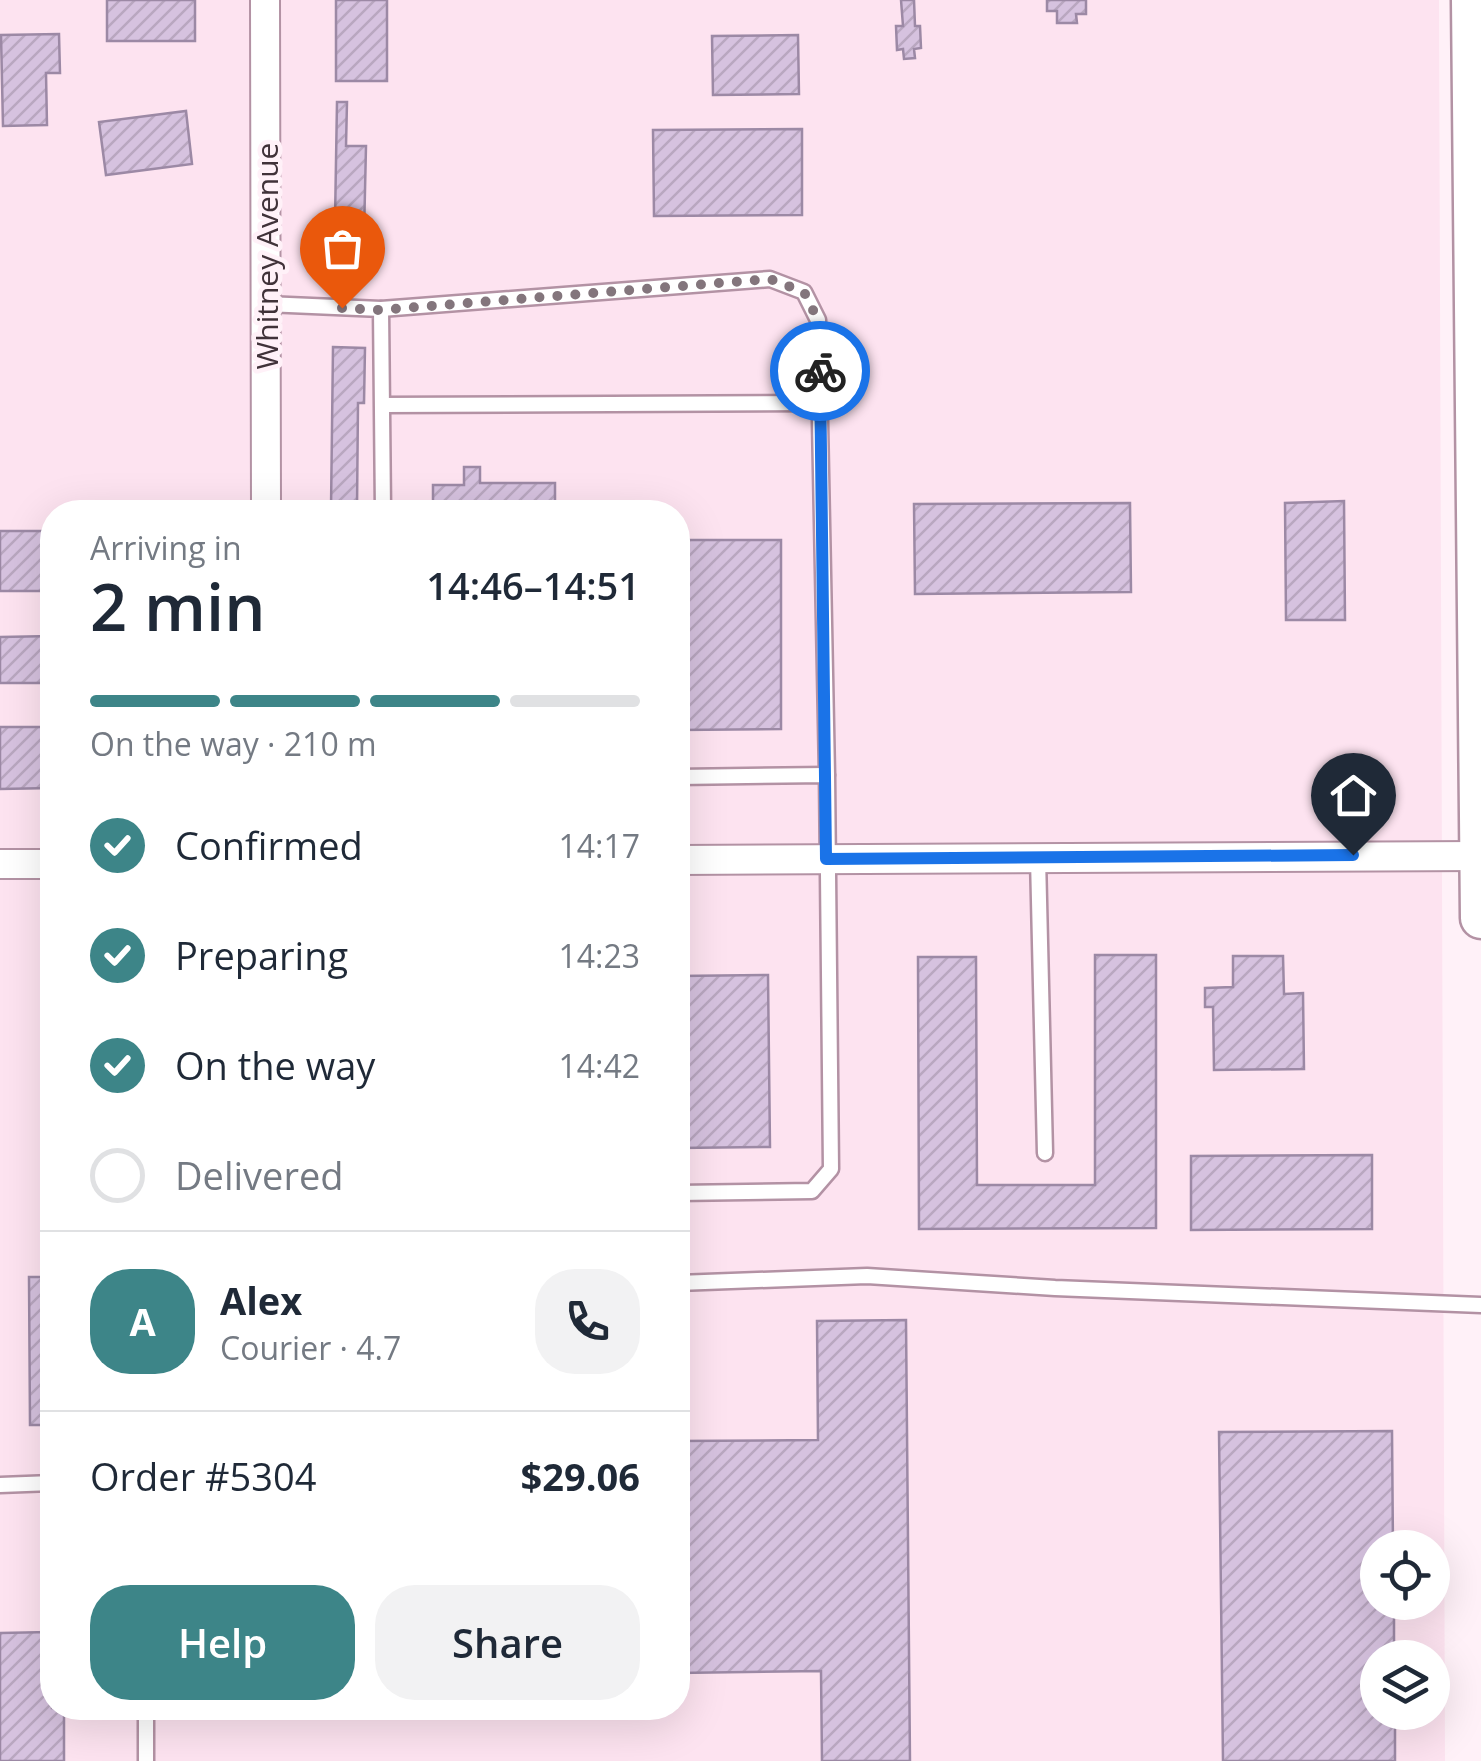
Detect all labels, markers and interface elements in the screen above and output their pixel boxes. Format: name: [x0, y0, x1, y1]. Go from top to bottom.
street label: Whitney Avenue: [246, 143, 287, 369]
pin: [300, 206, 385, 309]
icon: bag: [315, 221, 370, 276]
courier: [770, 321, 870, 421]
icon: bike: [793, 344, 848, 399]
text: Arriving in: [90, 526, 242, 569]
text: 14:46–14:51: [426, 559, 640, 611]
text: 2 min: [90, 562, 265, 650]
text: On the way · 210 m: [90, 722, 377, 765]
pin: [1311, 753, 1396, 856]
icon: home: [1326, 768, 1381, 823]
icon: check: [90, 818, 145, 873]
text: Confirmed: [175, 819, 363, 871]
text: 14:17: [558, 824, 640, 867]
icon: check: [90, 928, 145, 983]
text: Preparing: [175, 929, 348, 981]
text: 14:23: [558, 934, 640, 977]
icon: check: [90, 1038, 145, 1093]
text: On the way: [175, 1039, 375, 1091]
text: 14:42: [558, 1044, 640, 1087]
text: Delivered: [175, 1149, 344, 1201]
button: phone: [535, 1269, 640, 1374]
text: Alex: [220, 1274, 302, 1326]
text: A: [129, 1295, 156, 1347]
text: Courier · 4.7: [220, 1326, 401, 1369]
text: Order #5304: [90, 1450, 317, 1502]
text: $29.06: [521, 1450, 640, 1502]
map controls: [1360, 1530, 1450, 1730]
button: locate: [1360, 1530, 1450, 1620]
button: Help: [90, 1585, 355, 1700]
button: Share: [375, 1585, 640, 1700]
button: layers: [1360, 1640, 1450, 1730]

